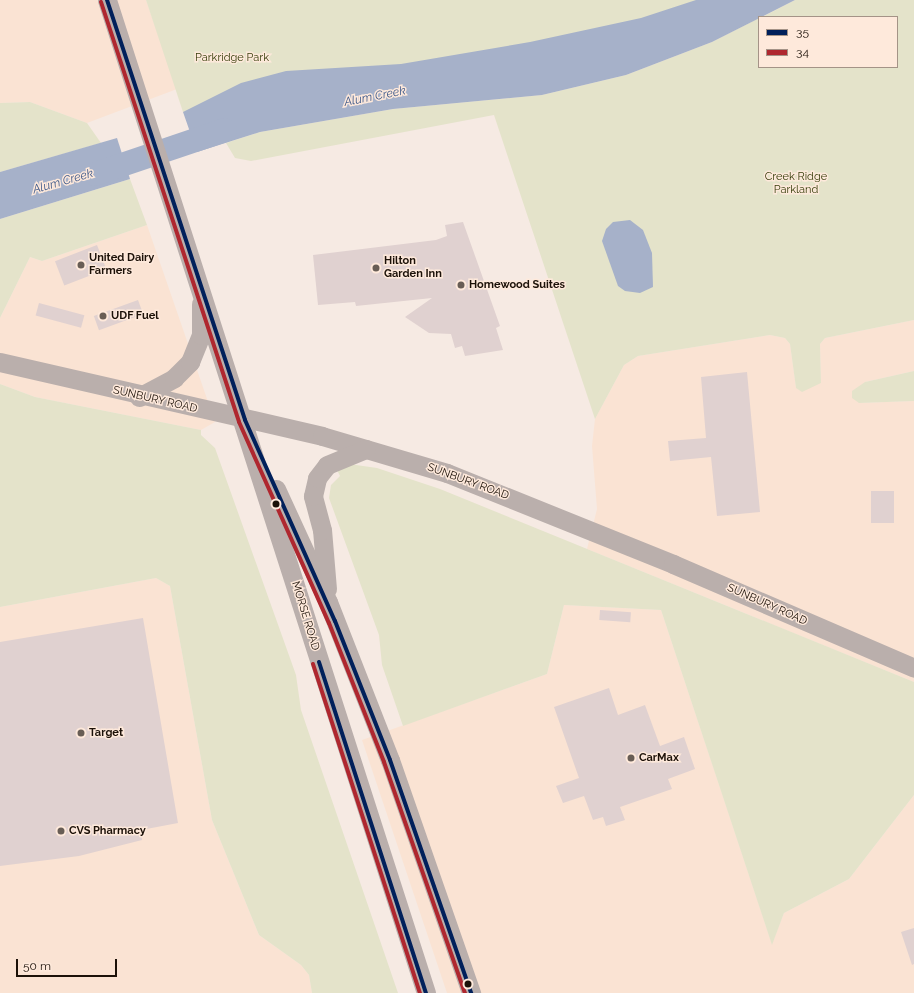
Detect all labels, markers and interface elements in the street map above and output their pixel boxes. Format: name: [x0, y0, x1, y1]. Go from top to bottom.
legend: [758, 16, 898, 68]
text: 35: [796, 25, 809, 39]
text: 34: [796, 45, 809, 59]
park label: Parkridge Park: [195, 51, 269, 65]
water label: Alum Creek: [343, 84, 407, 110]
water label: Alum Creek: [31, 166, 95, 198]
park label: Creek Ridge Parkland: [765, 171, 827, 197]
place label: United Dairy Farmers: [89, 252, 154, 278]
place label: Hilton Garden Inn: [384, 255, 442, 281]
marker: United Dairy Farmers: [76, 260, 86, 270]
marker: Hilton Garden Inn: [371, 263, 381, 273]
place label: Homewood Suites: [469, 278, 565, 292]
marker: Homewood Suites: [456, 280, 466, 290]
place label: UDF Fuel: [111, 309, 159, 323]
marker: UDF Fuel: [98, 311, 108, 321]
street label: SUNBURY ROAD: [111, 384, 199, 416]
street label: SUNBURY ROAD: [425, 461, 511, 503]
unlabelled marker: [271, 499, 281, 509]
street label: MORSE ROAD: [288, 580, 322, 652]
street label: SUNBURY ROAD: [725, 581, 809, 629]
place label: Target: [89, 726, 123, 740]
marker: Target: [76, 728, 86, 738]
place label: CarMax: [639, 751, 679, 765]
marker: CarMax: [626, 753, 636, 763]
place label: CVS Pharmacy: [69, 824, 146, 838]
marker: CVS Pharmacy: [56, 826, 66, 836]
scale bar: [18, 951, 119, 977]
text: 50 m: [23, 959, 51, 973]
unlabelled marker: [463, 979, 473, 989]

